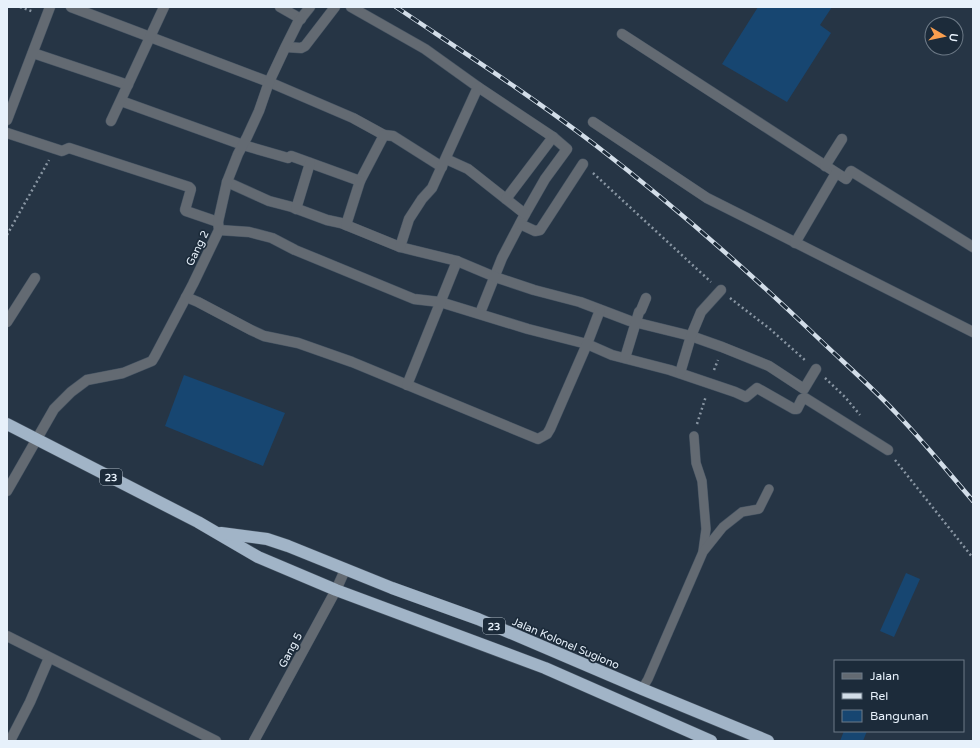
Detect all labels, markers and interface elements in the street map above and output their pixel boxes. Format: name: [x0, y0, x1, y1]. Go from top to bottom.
north arrow: [924, 16, 964, 56]
text: U: [946, 32, 960, 43]
street label: Gang 2: [183, 228, 212, 268]
road number: 23: [100, 469, 122, 485]
street label: Jalan Kolonel Sugiono: [510, 615, 622, 672]
road number: 23: [483, 618, 505, 634]
street label: Gang 5: [276, 630, 305, 670]
legend: [834, 660, 964, 732]
text: Jalan: [870, 669, 899, 683]
text: Rel: [870, 689, 888, 703]
text: Bangunan: [870, 709, 929, 723]

